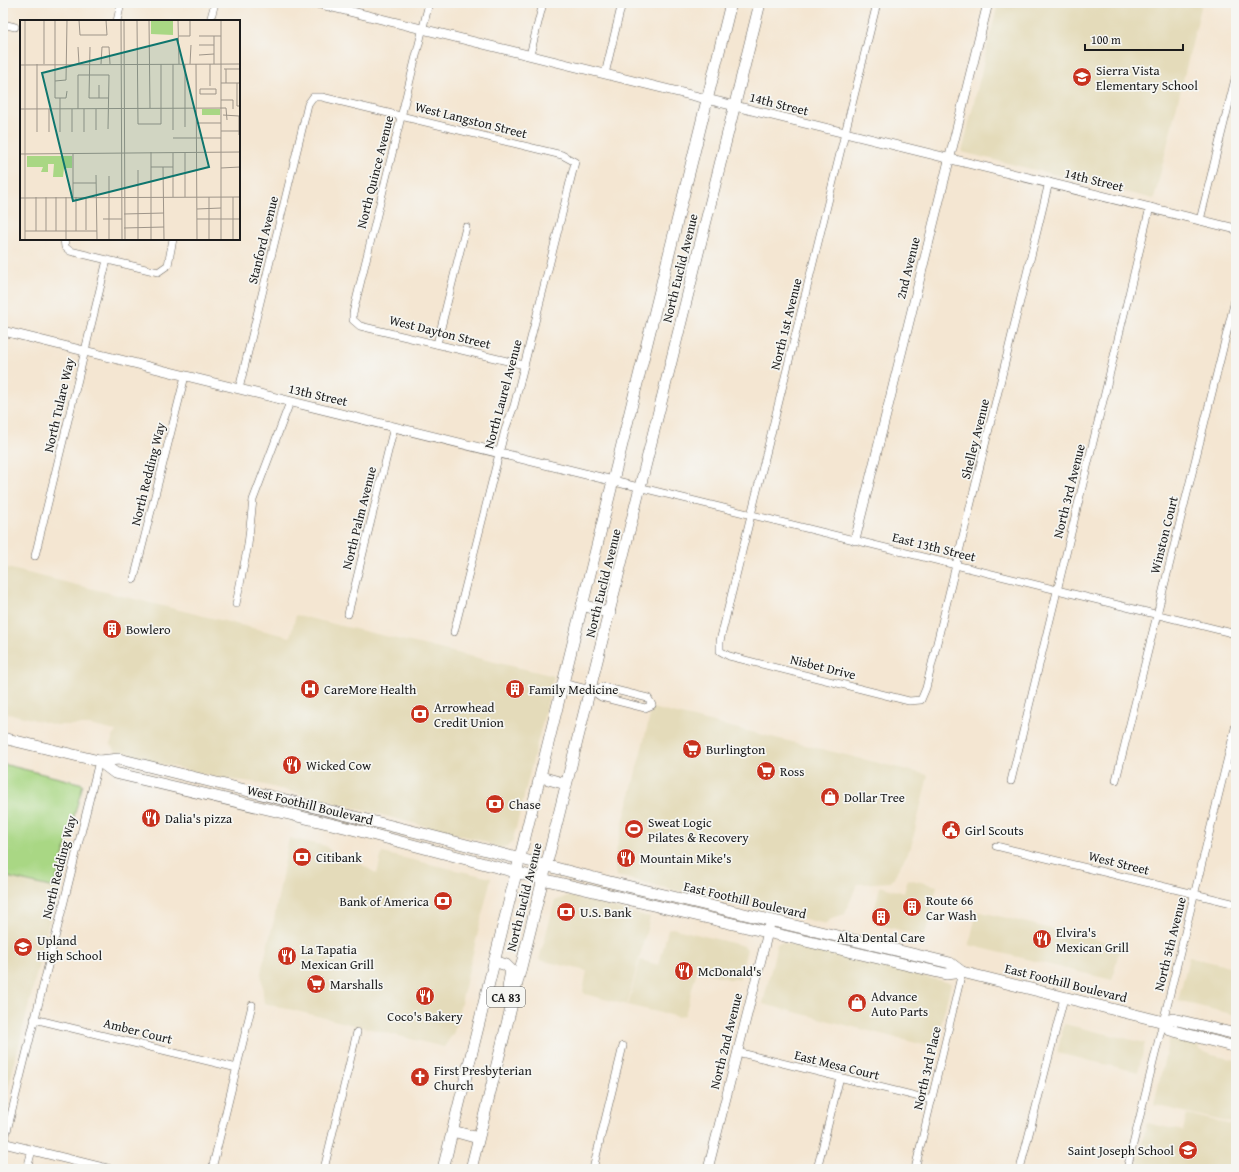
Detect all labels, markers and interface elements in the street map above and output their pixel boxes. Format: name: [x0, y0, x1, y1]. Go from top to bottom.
inset map: [20, 20, 240, 240]
scale bar: [1085, 26, 1183, 52]
text: 100 m: [1091, 31, 1121, 48]
place label: Sierra Vista Elementary School: [1096, 61, 1198, 95]
school or university icon: Sierra Vista Elementary School: [1071, 66, 1093, 88]
street label: 14th Street: [748, 88, 811, 121]
street label: West Langston Street: [413, 97, 529, 143]
street label: North Quince Avenue: [352, 114, 398, 230]
street label: 14th Street: [1063, 164, 1126, 197]
street label: Stanford Avenue: [243, 194, 283, 286]
street label: North Euclid Avenue: [657, 212, 703, 324]
street label: 2nd Avenue: [891, 235, 925, 301]
street label: North 1st Avenue: [765, 276, 807, 372]
street label: West Dayton Street: [387, 310, 493, 354]
street label: North Laurel Avenue: [479, 337, 527, 451]
street label: North Tulare Way: [39, 355, 79, 454]
street label: 13th Street: [287, 379, 350, 411]
street label: Shelley Avenue: [956, 397, 994, 481]
street label: North Redding Way: [126, 420, 170, 528]
street label: North 3rd Avenue: [1048, 442, 1090, 540]
street label: North Palm Avenue: [337, 465, 381, 571]
street label: Winston Court: [1145, 494, 1183, 576]
street label: North Euclid Avenue: [580, 527, 626, 639]
street label: East 13th Street: [890, 527, 978, 567]
building icon: Bowlero: [101, 618, 123, 640]
place label: Bowlero: [126, 620, 171, 639]
street label: Nisbet Drive: [788, 650, 858, 684]
hospital icon: CareMore Health: [299, 678, 321, 700]
building icon: Family Medicine: [504, 678, 526, 700]
place label: CareMore Health: [324, 680, 417, 699]
place label: Family Medicine: [529, 680, 618, 699]
place label: Arrowhead Credit Union: [434, 698, 505, 732]
bank icon: Arrowhead Credit Union: [409, 703, 431, 725]
supermarket icon: Burlington: [681, 738, 703, 760]
place label: Burlington: [706, 740, 766, 759]
restaurant icon: Wicked Cow: [281, 754, 303, 776]
place label: Wicked Cow: [306, 756, 372, 775]
supermarket icon: Ross: [755, 760, 777, 782]
place label: Ross: [780, 762, 804, 781]
street label: West Foothill Boulevard: [245, 780, 375, 830]
shop icon: Dollar Tree: [819, 786, 841, 808]
place label: Dollar Tree: [844, 788, 905, 807]
bank icon: Chase: [484, 793, 506, 815]
place label: Chase: [509, 795, 541, 814]
restaurant icon: Dalia's pizza: [140, 807, 162, 829]
place label: Dalia's pizza: [165, 809, 233, 828]
street label: North Redding Way: [37, 813, 81, 921]
place label: Sweat Logic Pilates & Recovery: [648, 813, 749, 847]
sports icon: Sweat Logic Pilates & Recovery: [623, 818, 645, 840]
public building icon: Girl Scouts: [940, 819, 962, 841]
place label: Girl Scouts: [965, 821, 1024, 840]
street label: North Euclid Avenue: [501, 841, 547, 953]
bank icon: Citibank: [291, 846, 313, 868]
street label: West Street: [1087, 846, 1152, 880]
restaurant icon: Mountain Mike's: [615, 847, 637, 869]
place label: Citibank: [316, 848, 362, 867]
place label: Mountain Mike's: [640, 849, 731, 868]
street label: East Foothill Boulevard: [682, 877, 808, 923]
bank icon: Bank of America: [432, 890, 454, 912]
place label: Route 66 Car Wash: [926, 891, 977, 925]
place label: Bank of America: [340, 892, 430, 911]
street label: North 5th Avenue: [1149, 895, 1191, 993]
building icon: Route 66 Car Wash: [901, 896, 923, 918]
bank icon: U.S. Bank: [555, 901, 577, 923]
place label: U.S. Bank: [580, 903, 632, 922]
building icon: Alta Dental Care: [870, 906, 892, 928]
place label: Elvira's Mexican Grill: [1056, 923, 1129, 957]
place label: Alta Dental Care: [837, 928, 925, 947]
restaurant icon: Elvira's Mexican Grill: [1031, 928, 1053, 950]
place label: Upland High School: [37, 931, 102, 965]
school or university icon: Upland High School: [12, 936, 34, 958]
place label: La Tapatia Mexican Grill: [301, 940, 374, 974]
restaurant icon: La Tapatia Mexican Grill: [276, 945, 298, 967]
street label: East Foothill Boulevard: [1003, 959, 1129, 1007]
restaurant icon: McDonald's: [673, 960, 695, 982]
place label: McDonald's: [698, 962, 762, 981]
supermarket icon: Marshalls: [305, 973, 327, 995]
place label: Marshalls: [330, 975, 383, 994]
restaurant icon: Coco's Bakery: [414, 985, 436, 1007]
road number: CA 83: [487, 987, 525, 1007]
place label: Advance Auto Parts: [871, 987, 928, 1021]
street label: North 2nd Avenue: [705, 991, 747, 1091]
shop icon: Advance Auto Parts: [846, 992, 868, 1014]
place label: Coco's Bakery: [387, 1007, 463, 1026]
street label: Amber Court: [102, 1013, 175, 1049]
street label: North 3rd Place: [908, 1024, 946, 1112]
street label: East Mesa Court: [793, 1045, 882, 1085]
place label: First Presbyterian Church: [434, 1061, 532, 1095]
church icon: First Presbyterian Church: [409, 1066, 431, 1088]
school or university icon: Saint Joseph School: [1177, 1139, 1199, 1161]
place label: Saint Joseph School: [1068, 1141, 1174, 1160]

